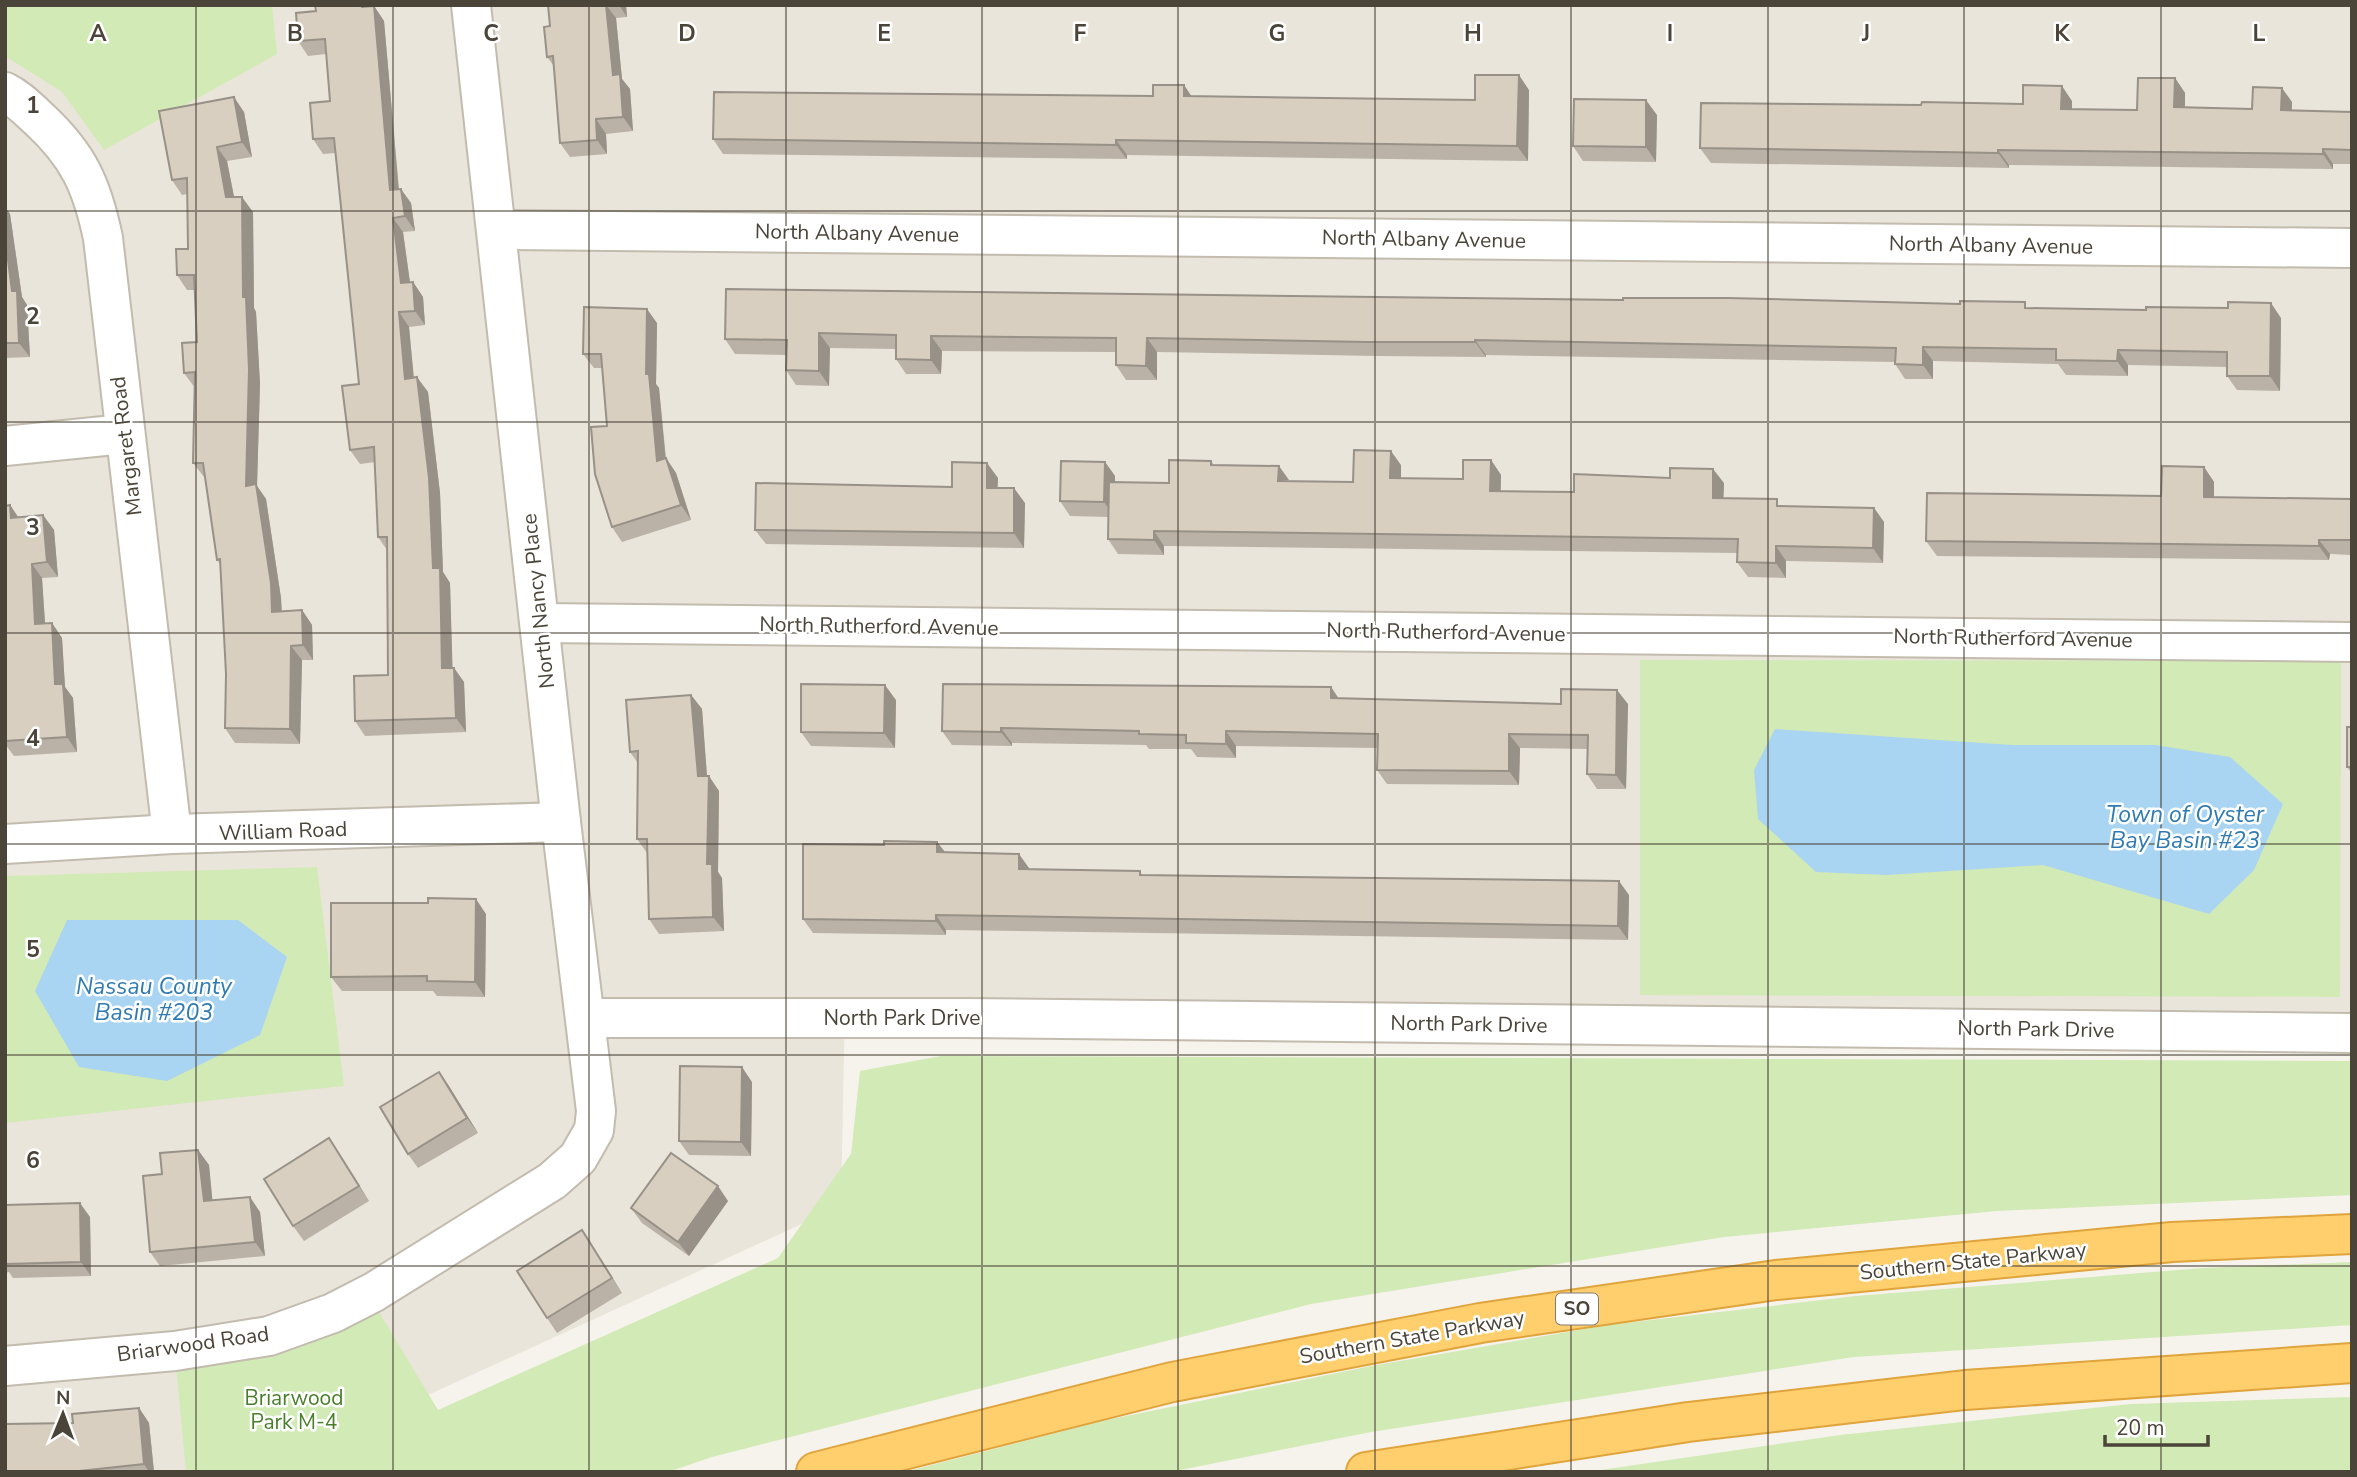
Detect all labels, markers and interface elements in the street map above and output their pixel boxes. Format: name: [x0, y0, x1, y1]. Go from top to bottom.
text: A: [89, 18, 107, 49]
text: B: [287, 18, 303, 49]
text: C: [483, 18, 499, 49]
text: D: [678, 18, 696, 49]
text: E: [877, 18, 891, 49]
text: F: [1074, 18, 1087, 49]
text: G: [1269, 18, 1285, 49]
text: H: [1464, 18, 1482, 49]
text: I: [1667, 18, 1673, 49]
text: J: [1861, 18, 1870, 49]
text: K: [2054, 18, 2070, 49]
text: L: [2253, 18, 2266, 49]
text: 1: [26, 90, 40, 121]
street label: North Albany Avenue: [755, 217, 959, 249]
street label: North Albany Avenue: [1322, 223, 1526, 255]
street label: North Albany Avenue: [1889, 229, 2093, 261]
text: 2: [26, 301, 40, 332]
street label: Margaret Road: [104, 375, 148, 517]
text: 3: [26, 512, 40, 543]
street label: North Nancy Place: [515, 512, 561, 690]
street label: North Rutherford Avenue: [759, 610, 999, 642]
street label: North Rutherford Avenue: [1326, 616, 1566, 648]
street label: North Rutherford Avenue: [1893, 622, 2133, 654]
text: 4: [26, 723, 40, 754]
water label: Town of Oyster Bay Basin #23: [2106, 799, 2265, 856]
street label: William Road: [218, 815, 348, 847]
text: 5: [26, 934, 40, 965]
water label: Nassau County Basin #203: [76, 971, 233, 1028]
street label: North Park Drive: [823, 1004, 981, 1032]
street label: North Park Drive: [1390, 1009, 1548, 1039]
street label: North Park Drive: [1957, 1014, 2115, 1044]
text: 6: [26, 1145, 40, 1176]
street label: Southern State Parkway: [1858, 1235, 2088, 1287]
road number: SO: [1556, 1294, 1598, 1324]
street label: Southern State Parkway: [1297, 1303, 1527, 1371]
street label: Briarwood Road: [115, 1319, 271, 1369]
north arrow: [28, 1379, 98, 1449]
park label: Briarwood Park M-4: [245, 1384, 343, 1436]
text: N: [56, 1385, 71, 1411]
scale bar: [2105, 1404, 2208, 1448]
text: 20 m: [2116, 1414, 2165, 1442]

